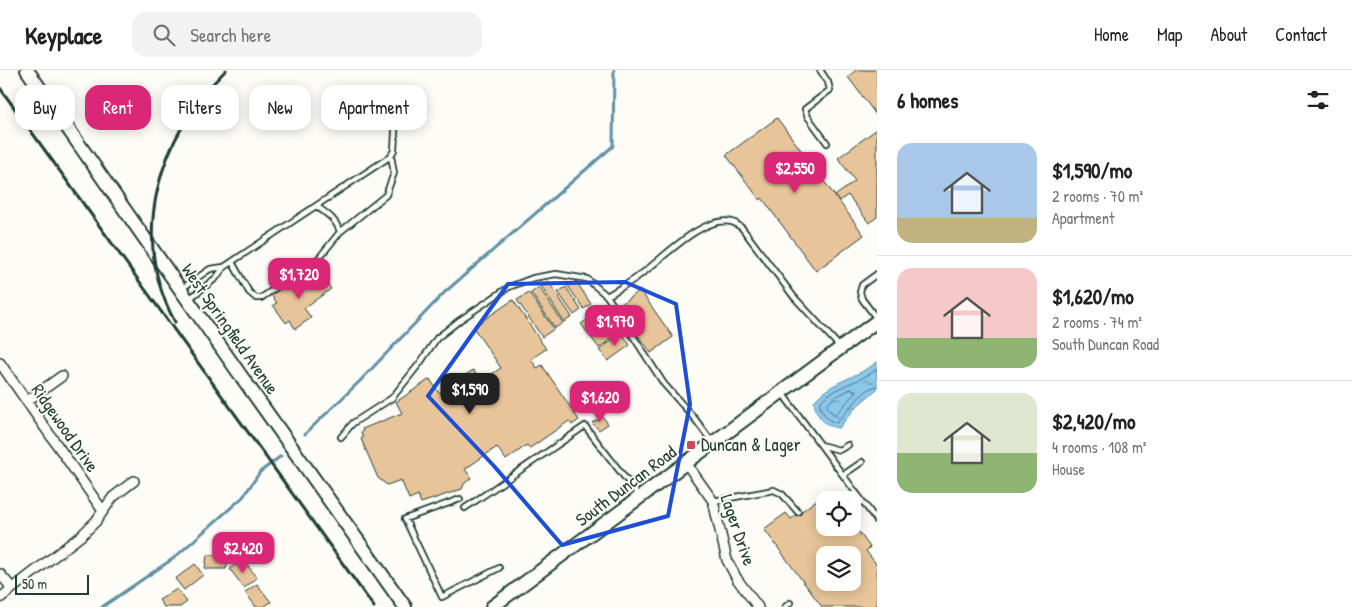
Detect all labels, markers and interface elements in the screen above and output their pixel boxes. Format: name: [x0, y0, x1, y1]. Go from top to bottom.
search box: [132, 12, 482, 57]
text: Keyplace: [25, 19, 102, 51]
icon: search: [150, 21, 178, 49]
text: Search here: [190, 22, 271, 48]
text: Home: [1094, 22, 1129, 47]
text: Map: [1157, 22, 1182, 47]
text: About: [1210, 22, 1247, 47]
text: Contact: [1275, 22, 1327, 47]
chip: Buy: [15, 85, 75, 130]
chip: Rent: [85, 85, 151, 130]
chip: Filters: [161, 85, 239, 130]
chip: New: [249, 85, 311, 130]
chip: Apartment: [321, 85, 427, 130]
text: 6 homes: [897, 86, 958, 115]
icon: filters: [1304, 86, 1332, 114]
pin: $2,550: [754, 152, 836, 194]
text: $1,590/mo: [1052, 156, 1132, 185]
text: $2,550: [775, 157, 815, 179]
icon: home: [937, 163, 997, 223]
text: 2 rooms · 70 m²: [1052, 185, 1143, 207]
text: Apartment: [1052, 207, 1115, 229]
street label: West Springfield Avenue: [176, 258, 285, 399]
pin: $1,720: [258, 258, 340, 300]
text: $1,720: [279, 263, 319, 285]
text: $1,620/mo: [1052, 282, 1134, 311]
icon: home: [937, 288, 997, 348]
pin: $1,970: [574, 304, 656, 347]
text: $1,970: [596, 310, 634, 332]
text: 2 rooms · 74 m²: [1052, 311, 1142, 333]
text: South Duncan Road: [1052, 333, 1159, 355]
pin: $1,590: [429, 372, 511, 415]
text: $1,590: [452, 378, 488, 400]
street label: Ridgewood Drive: [26, 379, 105, 477]
pin: $1,620: [559, 380, 641, 423]
text: $1,620: [581, 386, 619, 408]
text: $2,420/mo: [1052, 407, 1135, 436]
icon: home: [937, 413, 997, 473]
place label: Duncan & Lager: [701, 432, 801, 457]
text: 4 rooms · 108 m²: [1052, 436, 1146, 458]
street label: South Duncan Road: [570, 439, 681, 532]
marker: Duncan & Lager: [685, 439, 697, 451]
text: House: [1052, 458, 1085, 480]
street label: Lager Drive: [715, 491, 762, 569]
map controls: [816, 491, 861, 591]
button: locate: [816, 491, 861, 536]
pin: $2,420: [202, 532, 284, 574]
text: $2,420: [223, 537, 263, 559]
button: layers: [816, 546, 861, 591]
scale bar: [15, 572, 89, 595]
text: 50 m: [22, 574, 47, 593]

